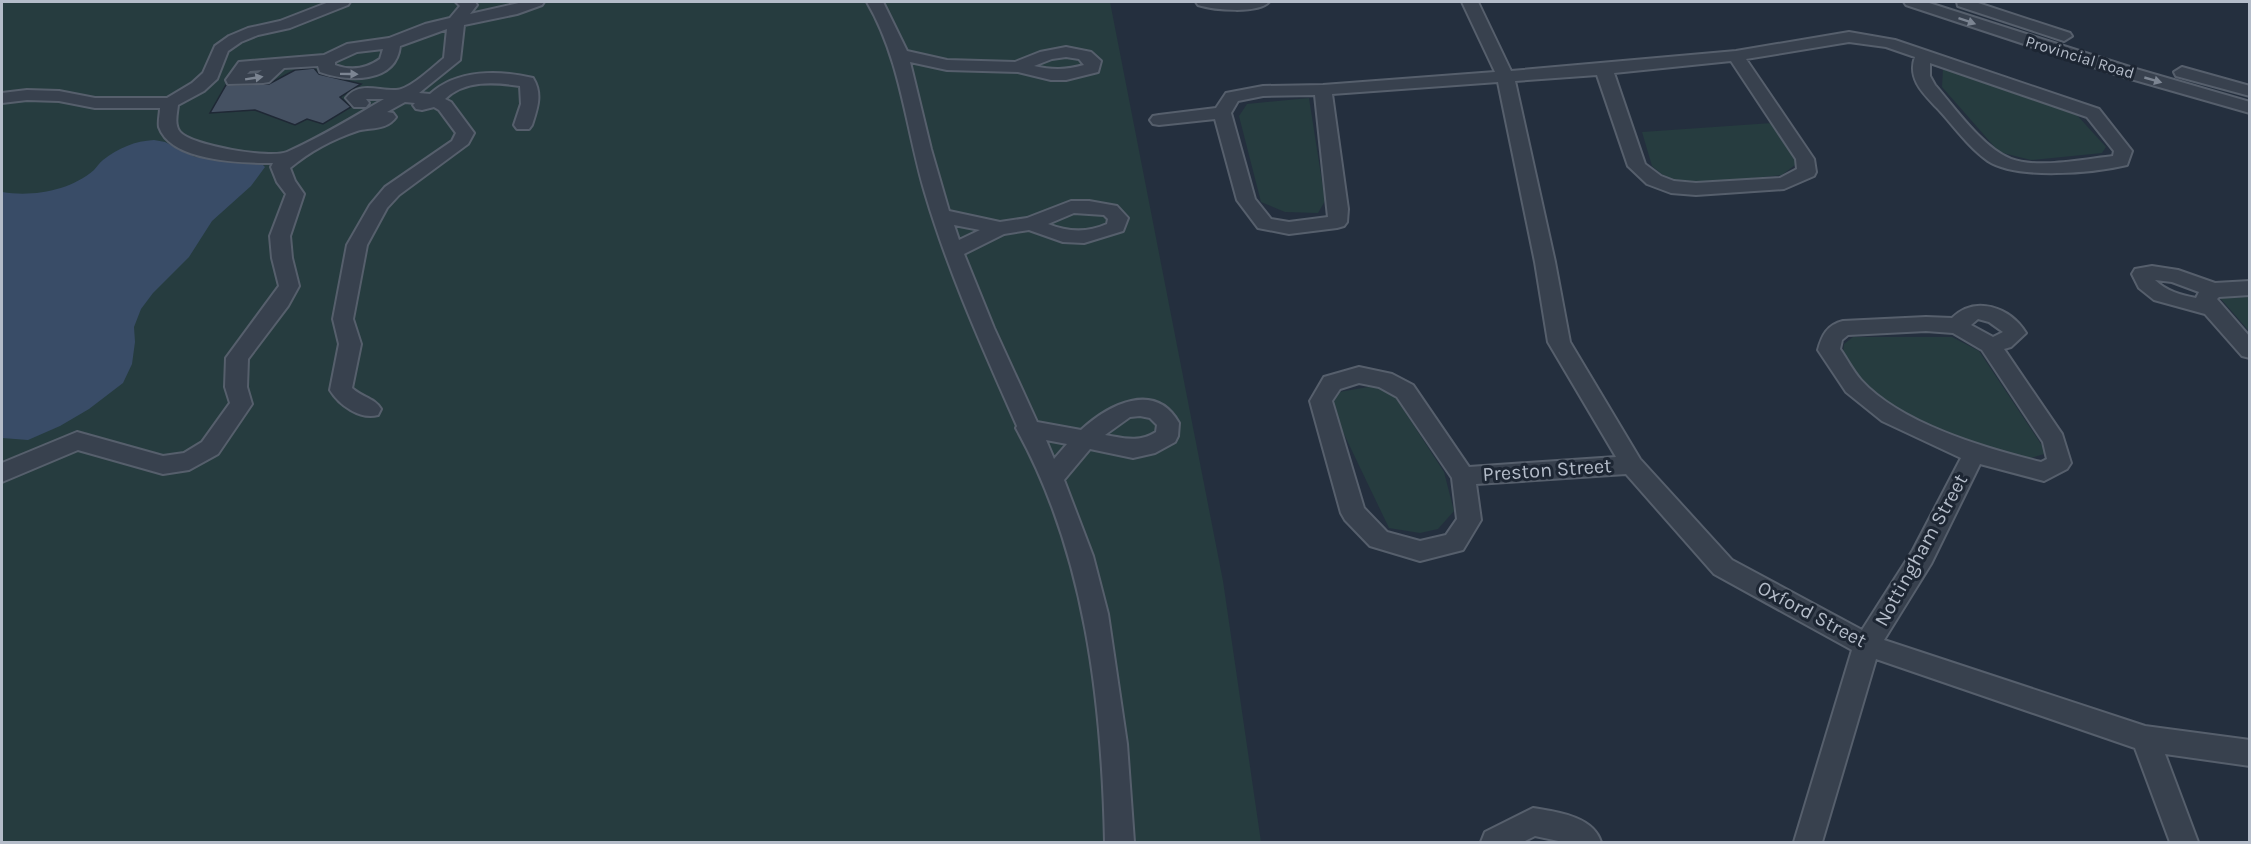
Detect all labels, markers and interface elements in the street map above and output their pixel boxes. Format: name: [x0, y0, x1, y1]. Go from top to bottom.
one-way arrow: [1958, 16, 1976, 26]
street label: Provincial Road: [2023, 31, 2137, 83]
one-way arrow: [339, 69, 358, 79]
one-way arrow: [245, 74, 264, 83]
one-way arrow: [2144, 76, 2162, 85]
street label: Preston Street: [1482, 454, 1613, 486]
street label: Nottingham Street: [1870, 469, 1973, 630]
street label: Oxford Street: [1754, 576, 1871, 652]

